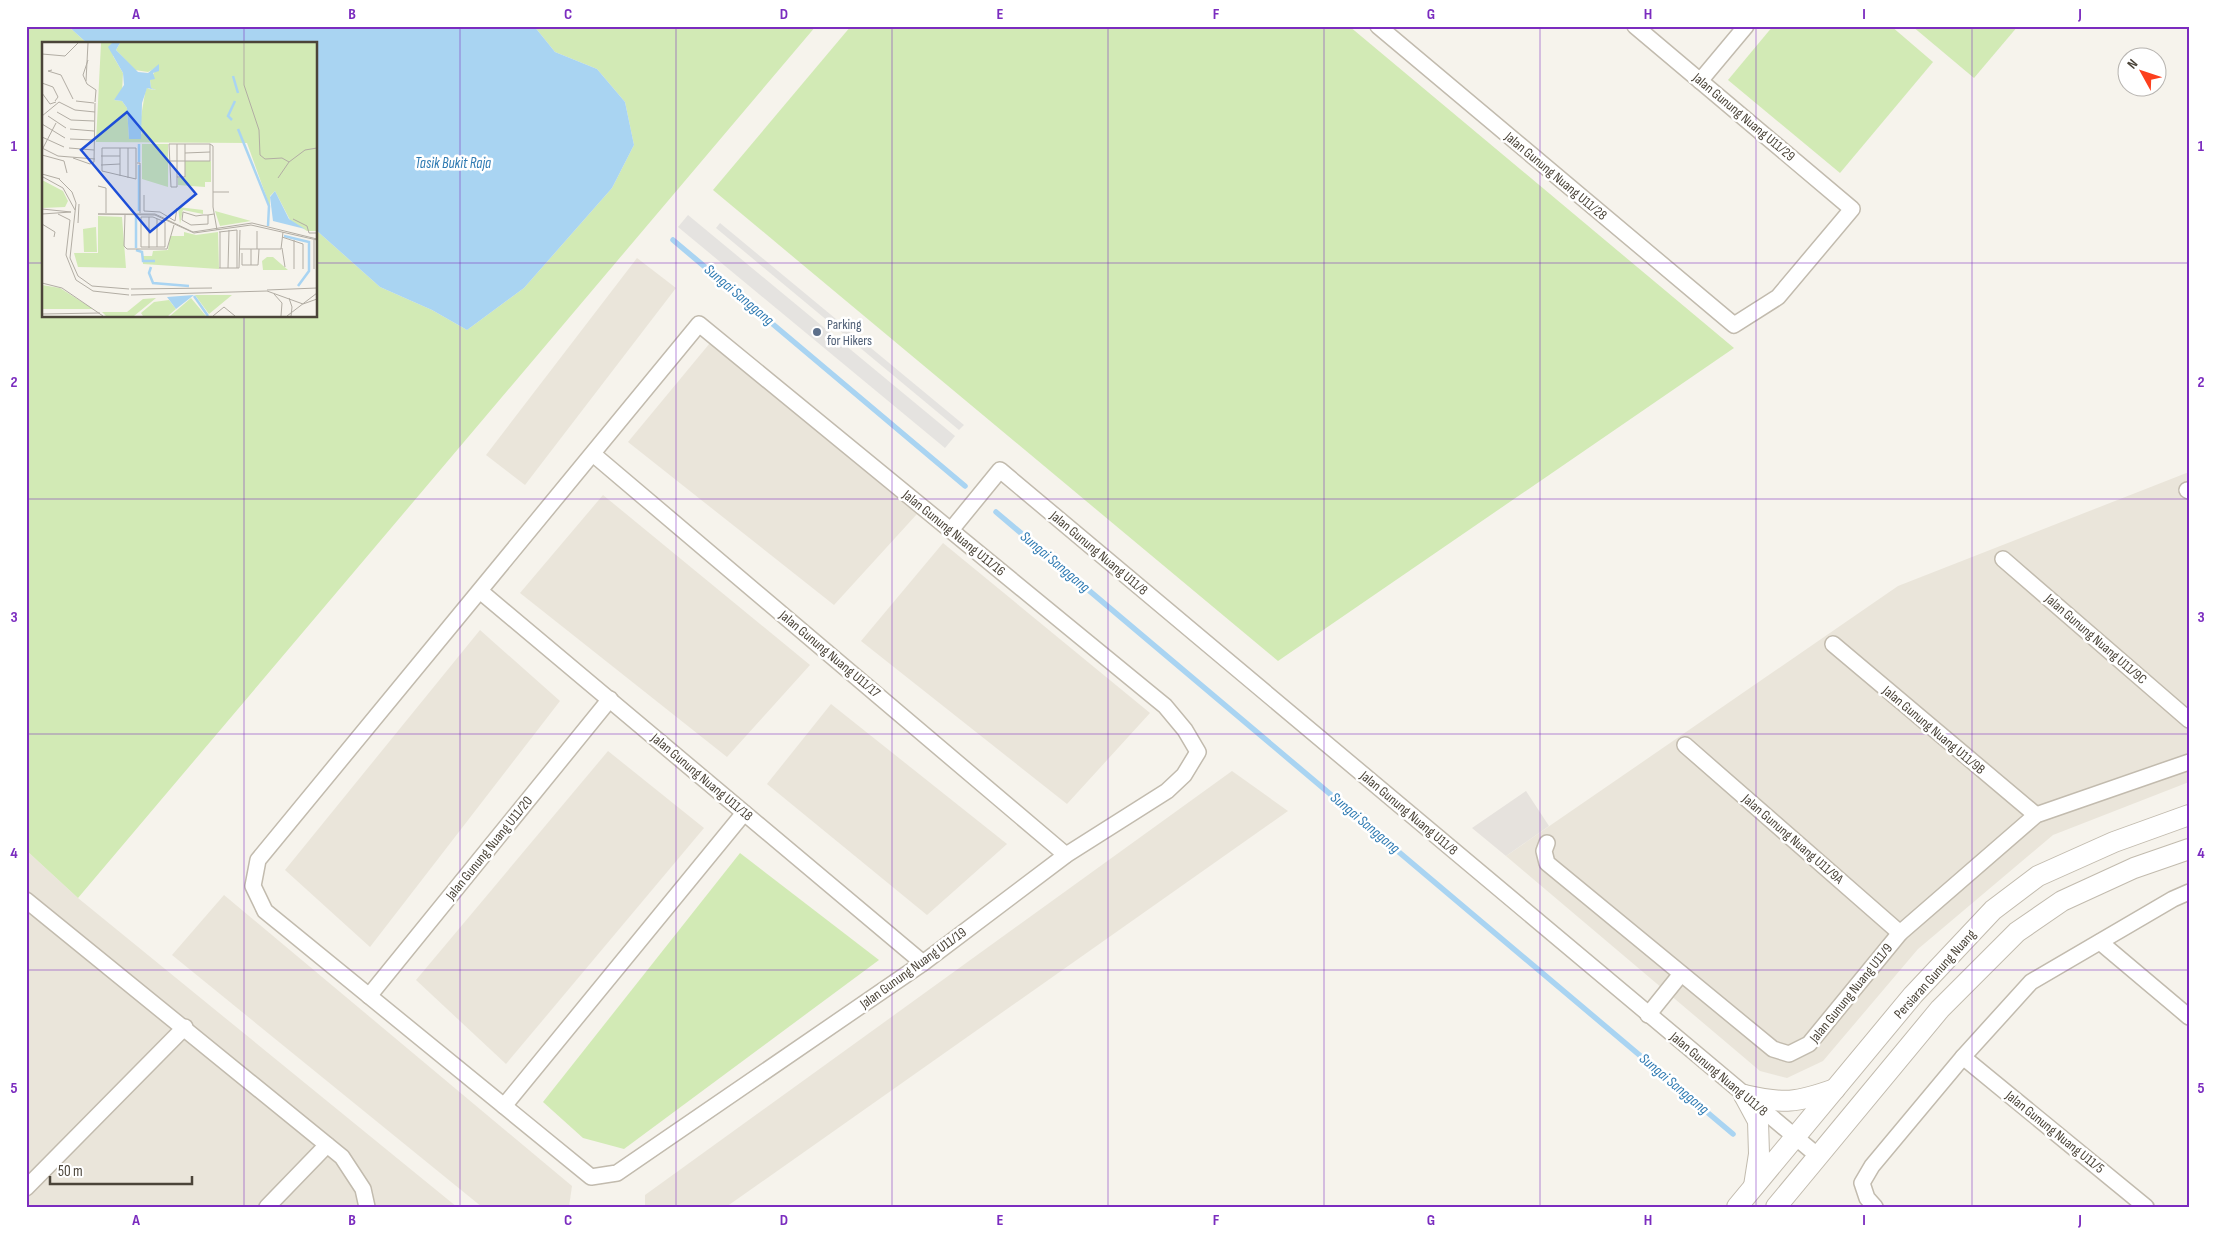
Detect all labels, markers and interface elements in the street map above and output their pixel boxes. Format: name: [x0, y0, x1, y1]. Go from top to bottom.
text: A: [131, 5, 140, 24]
text: B: [348, 5, 356, 24]
text: C: [564, 5, 572, 24]
text: D: [780, 5, 788, 24]
text: E: [997, 5, 1004, 24]
text: F: [1213, 5, 1220, 24]
text: G: [1427, 5, 1435, 24]
text: H: [1644, 5, 1652, 24]
text: I: [1862, 5, 1866, 24]
text: J: [2077, 5, 2082, 24]
inset map: [42, 42, 318, 318]
north arrow: [2118, 48, 2168, 98]
text: N: [2124, 56, 2141, 72]
street label: Jalan Gunung Nuang U11/29: [1689, 69, 1799, 165]
street label: Jalan Gunung Nuang U11/28: [1501, 128, 1611, 224]
text: 1: [11, 137, 18, 156]
text: 1: [2198, 137, 2205, 156]
water label: Tasik Bukit Raja: [415, 154, 491, 173]
water label: Sungai Sanggang: [700, 260, 778, 330]
place label: Parking for Hikers: [827, 316, 872, 349]
marker: Parking for Hikers: [811, 326, 823, 338]
text: 2: [10, 373, 18, 392]
text: 2: [2197, 373, 2205, 392]
street label: Jalan Gunung Nuang U11/16: [898, 486, 1009, 580]
street label: Jalan Gunung Nuang U11/8: [1046, 507, 1151, 599]
water label: Sungai Sanggang: [1016, 527, 1094, 597]
street label: Jalan Gunung Nuang U11/9C: [2041, 590, 2150, 688]
street label: Jalan Gunung Nuang U11/17: [775, 606, 884, 701]
text: 3: [10, 608, 18, 627]
text: 3: [2197, 608, 2205, 627]
street label: Jalan Gunung Nuang U11/9B: [1878, 681, 1989, 778]
street label: Jalan Gunung Nuang U11/18: [647, 729, 756, 824]
street label: Jalan Gunung Nuang U11/8: [1356, 767, 1461, 859]
water label: Sungai Sanggang: [1326, 788, 1404, 858]
street label: Jalan Gunung Nuang U11/9A: [1738, 790, 1848, 888]
street label: Jalan Gunung Nuang U11/20: [441, 793, 536, 904]
text: 4: [10, 844, 18, 863]
text: 4: [2197, 844, 2205, 863]
street label: Jalan Gunung Nuang U11/19: [856, 924, 970, 1013]
street label: Persiaran Gunung Nuang: [1890, 926, 1980, 1022]
street label: Jalan Gunung Nuang U11/9: [1805, 940, 1896, 1047]
street label: Jalan Gunung Nuang U11/8: [1666, 1028, 1771, 1120]
water label: Sungai Sanggang: [1635, 1049, 1713, 1119]
text: 5: [10, 1079, 18, 1098]
text: 5: [2197, 1079, 2205, 1098]
street label: Jalan Gunung Nuang U11/5: [2002, 1086, 2108, 1177]
scale bar: [50, 1153, 192, 1185]
text: 50 m: [58, 1162, 83, 1181]
text: A: [131, 1211, 140, 1230]
text: B: [348, 1211, 356, 1230]
text: C: [564, 1211, 572, 1230]
text: D: [780, 1211, 788, 1230]
text: E: [997, 1211, 1004, 1230]
text: F: [1213, 1211, 1220, 1230]
text: G: [1427, 1211, 1435, 1230]
text: H: [1644, 1211, 1652, 1230]
text: I: [1862, 1211, 1866, 1230]
text: J: [2077, 1211, 2082, 1230]

